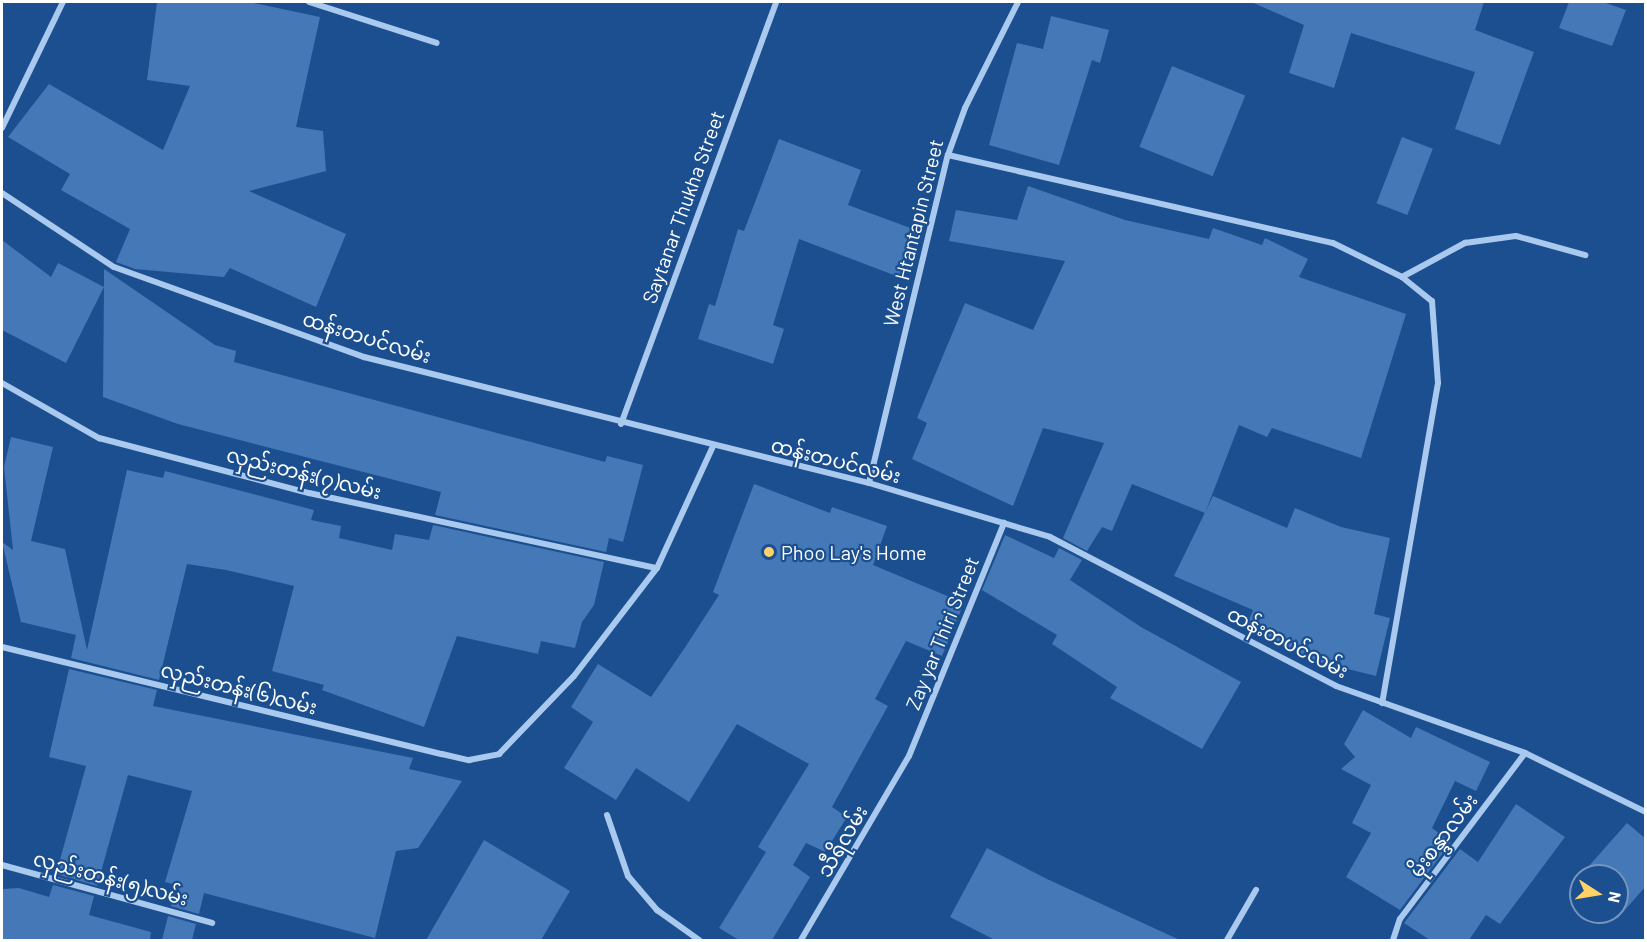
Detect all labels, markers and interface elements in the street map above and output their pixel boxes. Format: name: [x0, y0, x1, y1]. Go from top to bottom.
street label: Saytanar Thukha Street: [637, 107, 729, 307]
street label: West Htantapin Street: [878, 137, 948, 329]
street label: ထန်းတပင်လမ်း: [300, 306, 434, 368]
street label: ထန်းတပင်လမ်း: [769, 432, 903, 488]
street label: လှည်းတန်း(၇)လမ်း: [224, 442, 384, 504]
place label: Phoo Lay's Home: [781, 540, 927, 564]
marker: Phoo Lay's Home: [762, 545, 776, 559]
street label: Zay yar Thiri Street: [900, 553, 984, 713]
street label: ထန်းတပင်လမ်း: [1223, 601, 1353, 683]
street label: လှည်းတန်း(၆)လမ်း: [158, 657, 320, 719]
street label: မိုးစန္ဒာလမ်း: [1404, 788, 1482, 882]
street label: သီရိလမ်း: [812, 801, 872, 881]
street label: လှည်းတန်း(၅)လမ်း: [31, 846, 191, 910]
north arrow: [1569, 864, 1629, 924]
text: N: [1605, 890, 1626, 905]

